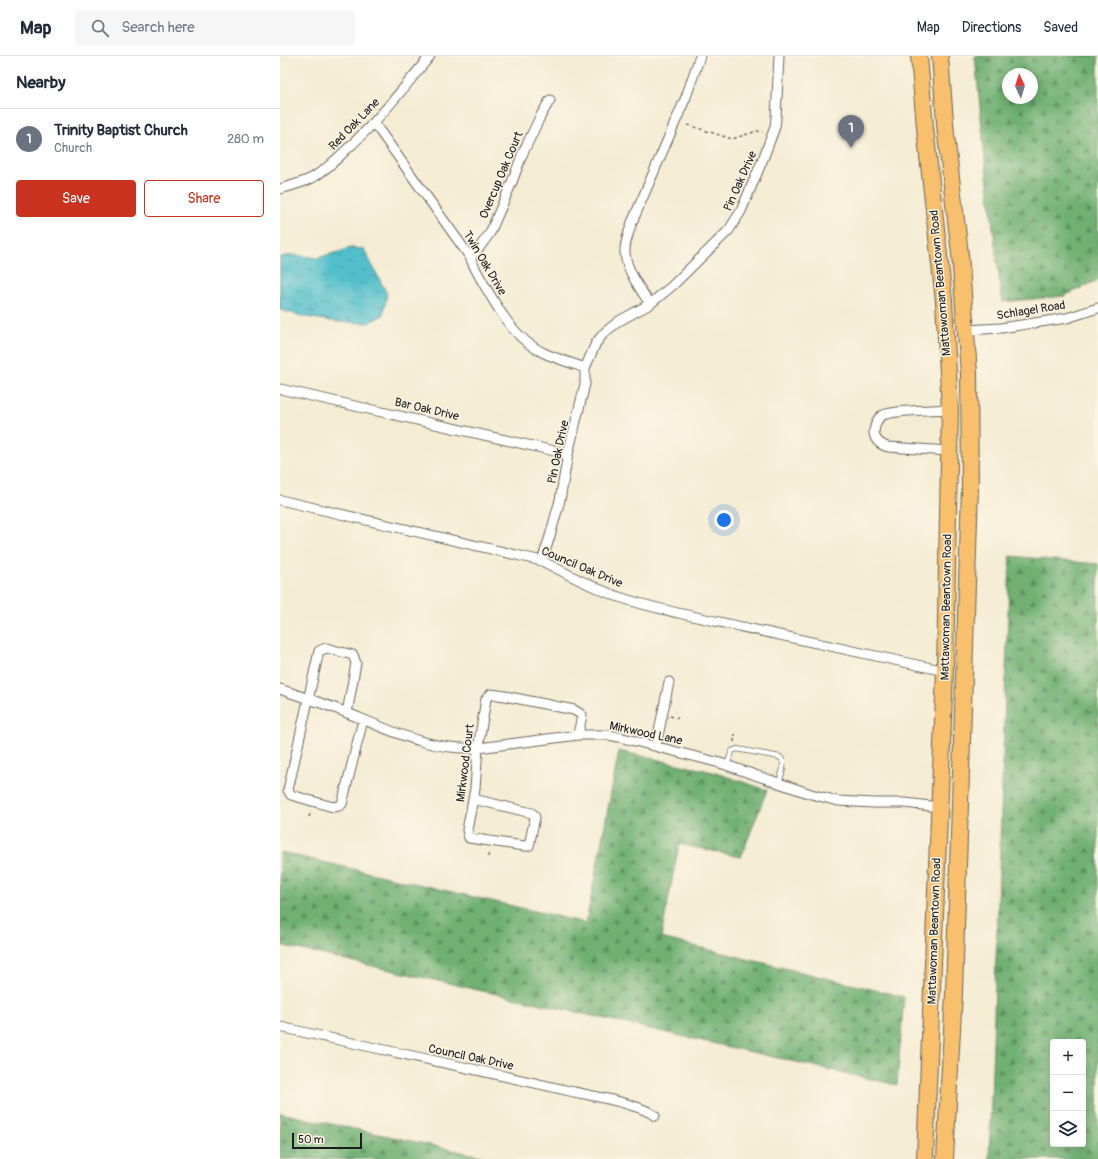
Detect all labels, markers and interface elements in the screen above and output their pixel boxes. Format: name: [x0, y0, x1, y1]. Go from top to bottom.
search box: [75, 10, 355, 46]
text: Map: [20, 16, 51, 40]
icon: search: [89, 17, 111, 39]
text: Search here: [121, 18, 195, 37]
text: Map: [917, 19, 940, 36]
text: Directions: [962, 19, 1021, 36]
text: Saved: [1043, 19, 1078, 36]
north arrow: [1002, 68, 1038, 104]
text: Nearby: [16, 72, 65, 93]
street label: Red Oak Lane: [326, 95, 383, 154]
pin: 1: [838, 115, 864, 148]
text: Trinity Baptist Church: [54, 121, 188, 140]
street label: Overcup Oak Court: [476, 129, 527, 221]
text: 1: [26, 131, 32, 147]
text: 280 m: [227, 131, 264, 147]
text: Church: [54, 140, 92, 156]
street label: Pin Oak Drive: [720, 149, 760, 214]
button: Save: [16, 180, 136, 217]
button: Share: [144, 180, 264, 217]
street label: Mattawoman Beantown Road: [927, 209, 954, 357]
street label: Twin Oak Drive: [460, 228, 510, 298]
street label: Schlagel Road: [996, 298, 1067, 323]
street label: Bar Oak Drive: [393, 395, 461, 424]
street label: Pin Oak Drive: [544, 419, 573, 485]
your location: [714, 510, 734, 530]
street label: Mattawoman Beantown Road: [938, 533, 955, 680]
street label: Council Oak Drive: [539, 544, 625, 591]
street label: Mirkwood Lane: [608, 718, 684, 749]
street label: Mirkwood Court: [453, 723, 478, 803]
street label: Mattawoman Beantown Road: [924, 857, 945, 1005]
map controls: [1050, 1039, 1086, 1147]
button: +: [1050, 1039, 1086, 1075]
street label: Council Oak Drive: [427, 1041, 515, 1074]
button: −: [1050, 1075, 1086, 1111]
button: layers: [1050, 1111, 1086, 1147]
scale bar: [292, 1131, 362, 1150]
text: 50 m: [298, 1133, 324, 1146]

